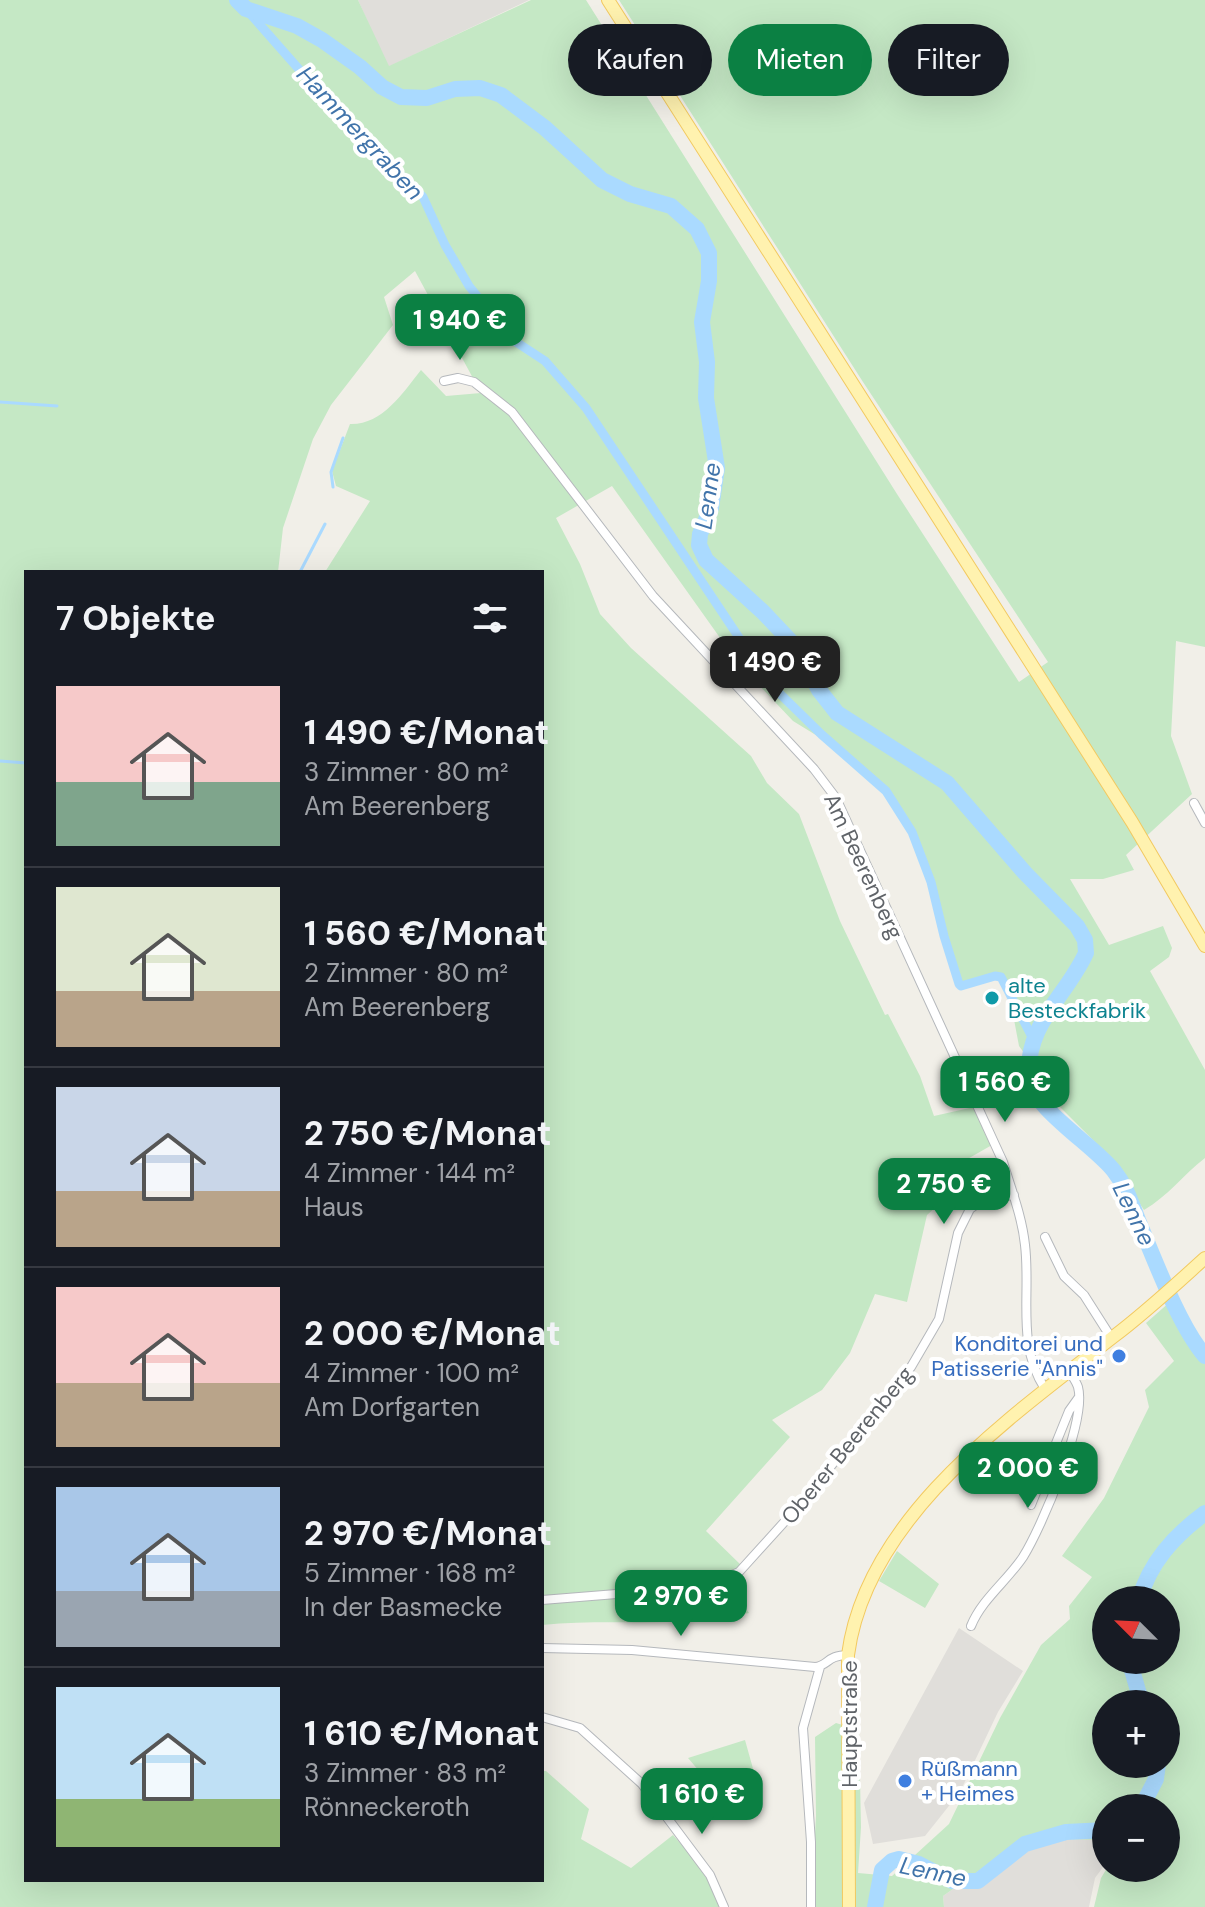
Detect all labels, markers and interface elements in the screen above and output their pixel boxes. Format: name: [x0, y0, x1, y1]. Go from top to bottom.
chip: Kaufen: [568, 24, 712, 96]
chip: Mieten: [728, 24, 872, 96]
chip: Filter: [888, 24, 1009, 96]
water label: Hammergraben: [290, 59, 430, 206]
pin: 1 940 €: [386, 294, 534, 362]
text: 1 940 €: [413, 303, 507, 337]
water label: Lenne: [687, 461, 728, 531]
text: 7 Objekte: [56, 596, 215, 641]
icon: filters: [468, 596, 512, 640]
pin: 1 490 €: [701, 636, 849, 704]
text: 1 490 €: [728, 645, 822, 679]
text: 1 490 €/Monat: [304, 710, 549, 755]
icon: home: [120, 718, 216, 814]
text: 3 Zimmer · 80 m²: [304, 755, 509, 789]
text: Am Beerenberg: [304, 789, 490, 823]
street label: Am Beerenberg: [817, 789, 910, 944]
text: 1 560 €/Monat: [304, 911, 548, 956]
icon: home: [120, 919, 216, 1015]
text: 2 Zimmer · 80 m²: [304, 956, 508, 990]
place label: alte Besteckfabrik: [1008, 971, 1146, 1025]
marker: alte Besteckfabrik: [983, 989, 1001, 1007]
text: Am Beerenberg: [304, 990, 490, 1024]
pin: 1 560 €: [931, 1056, 1079, 1124]
text: 1 560 €: [958, 1065, 1052, 1099]
text: 2 750 €/Monat: [304, 1111, 551, 1156]
icon: home: [120, 1119, 216, 1215]
text: 4 Zimmer · 144 m²: [304, 1156, 515, 1190]
pin: 2 750 €: [870, 1158, 1018, 1226]
text: 2 750 €: [896, 1167, 992, 1201]
water label: Lenne: [1106, 1177, 1163, 1251]
text: Haus: [304, 1190, 364, 1224]
text: 2 000 €/Monat: [304, 1311, 561, 1356]
icon: home: [120, 1319, 216, 1415]
place label: Konditorei und Patisserie "Annis": [931, 1329, 1103, 1383]
marker: Konditorei und Patisserie "Annis": [1110, 1347, 1128, 1365]
text: 4 Zimmer · 100 m²: [304, 1356, 519, 1390]
street label: Oberer Beerenberg: [775, 1360, 920, 1530]
text: Am Dorfgarten: [304, 1390, 480, 1424]
pin: 2 000 €: [954, 1442, 1102, 1510]
text: 2 000 €: [977, 1451, 1079, 1485]
text: 2 970 €/Monat: [304, 1511, 552, 1556]
icon: home: [120, 1519, 216, 1615]
text: 5 Zimmer · 168 m²: [304, 1556, 516, 1590]
pin: 2 970 €: [607, 1570, 755, 1638]
text: 2 970 €: [633, 1579, 729, 1613]
north arrow: [1092, 1586, 1180, 1674]
map controls: [1092, 1586, 1180, 1882]
text: In der Basmecke: [304, 1590, 502, 1624]
street label: Hauptstraße: [835, 1660, 864, 1788]
button: +: [1092, 1690, 1180, 1778]
text: 1 610 €/Monat: [304, 1711, 540, 1756]
icon: home: [120, 1719, 216, 1815]
place label: Rüßmann + Heimes: [921, 1754, 1018, 1808]
text: 3 Zimmer · 83 m²: [304, 1756, 506, 1790]
pin: 1 610 €: [628, 1768, 776, 1836]
marker: Rüßmann + Heimes: [896, 1772, 914, 1790]
text: 1 610 €: [659, 1777, 745, 1811]
text: Rönneckeroth: [304, 1790, 470, 1824]
button: −: [1092, 1794, 1180, 1882]
water label: Lenne: [897, 1849, 969, 1894]

